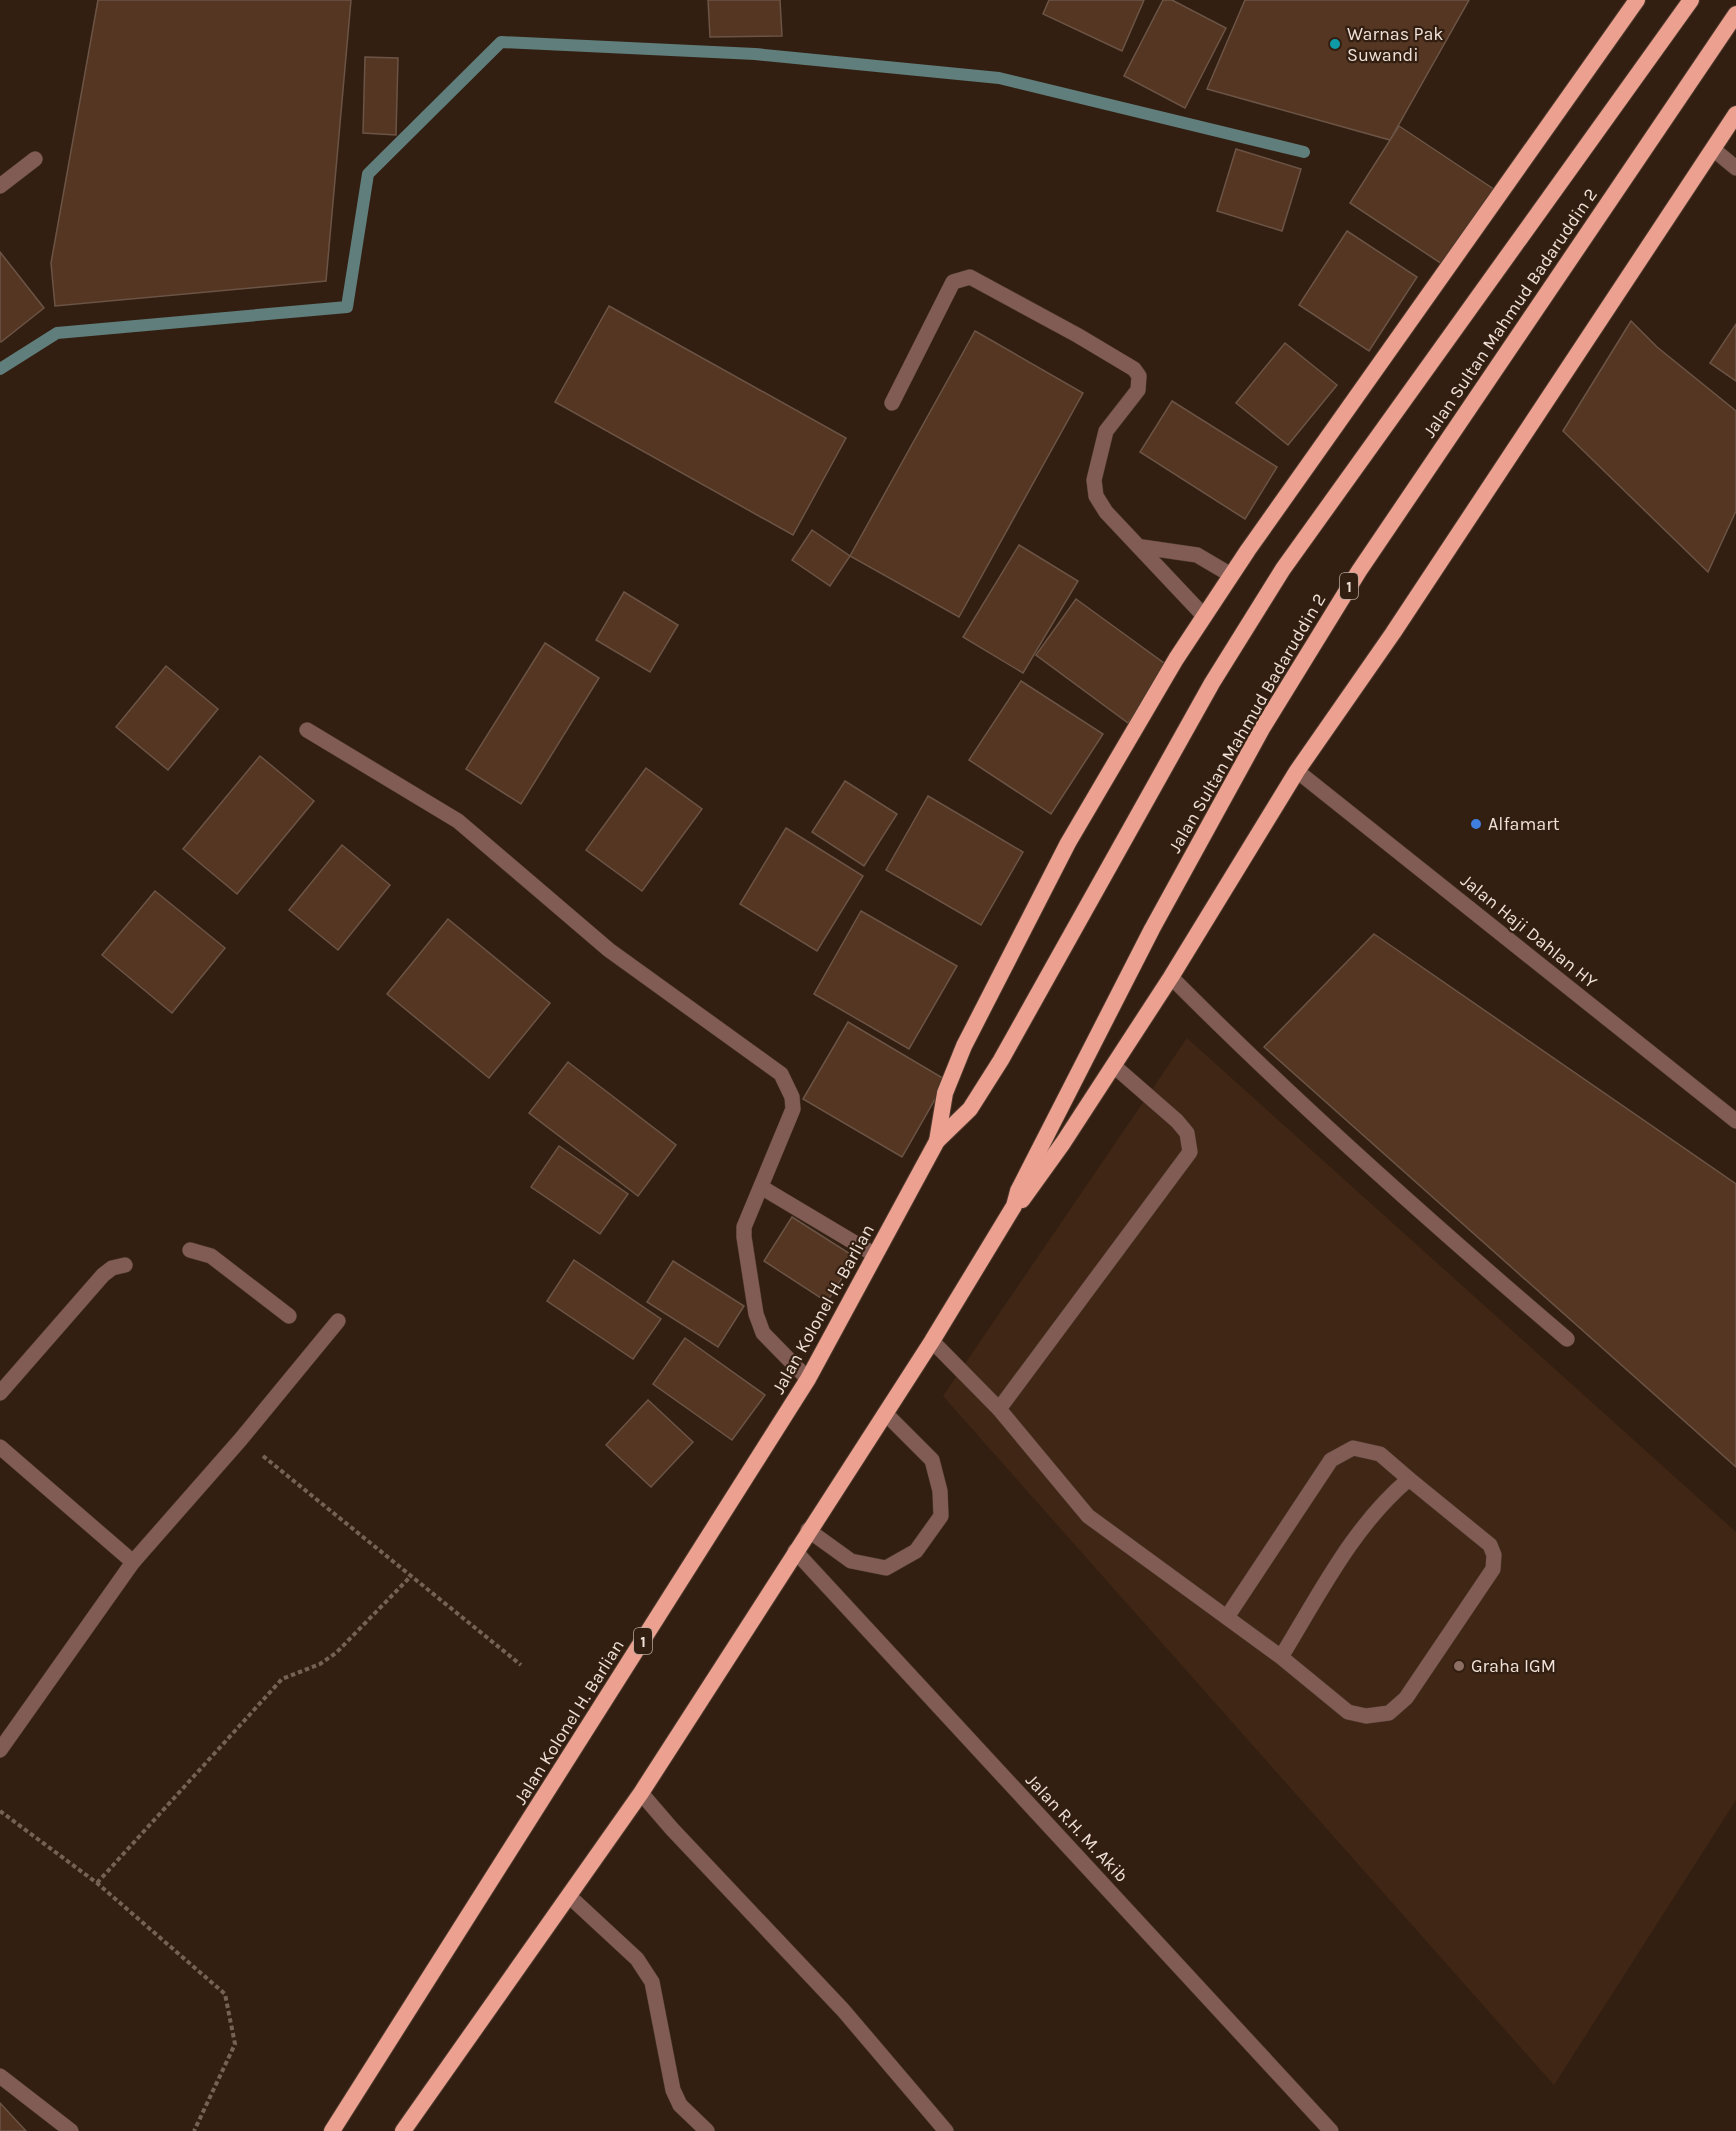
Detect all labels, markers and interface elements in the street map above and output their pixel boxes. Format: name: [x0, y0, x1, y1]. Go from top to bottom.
place label: Warnas Pak Suwandi: [1347, 23, 1443, 66]
marker: Warnas Pak Suwandi: [1328, 37, 1342, 51]
street label: Jalan Sultan Mahmud Badaruddin 2: [1418, 184, 1602, 442]
road number: 1: [1340, 573, 1358, 599]
street label: Jalan Sultan Mahmud Badaruddin 2: [1163, 589, 1331, 857]
place label: Alfamart: [1488, 813, 1560, 835]
marker: Alfamart: [1469, 817, 1483, 831]
street label: Jalan Haji Dahlan HY: [1456, 869, 1602, 993]
street label: Jalan Kolonel H. Barlian: [767, 1220, 879, 1398]
road number: 1: [634, 1628, 652, 1654]
street label: Jalan Kolonel H. Barlian: [509, 1635, 629, 1809]
place label: Graha IGM: [1471, 1655, 1556, 1677]
marker: Graha IGM: [1452, 1659, 1466, 1673]
street label: Jalan R.H. M. Akib: [1021, 1769, 1133, 1887]

